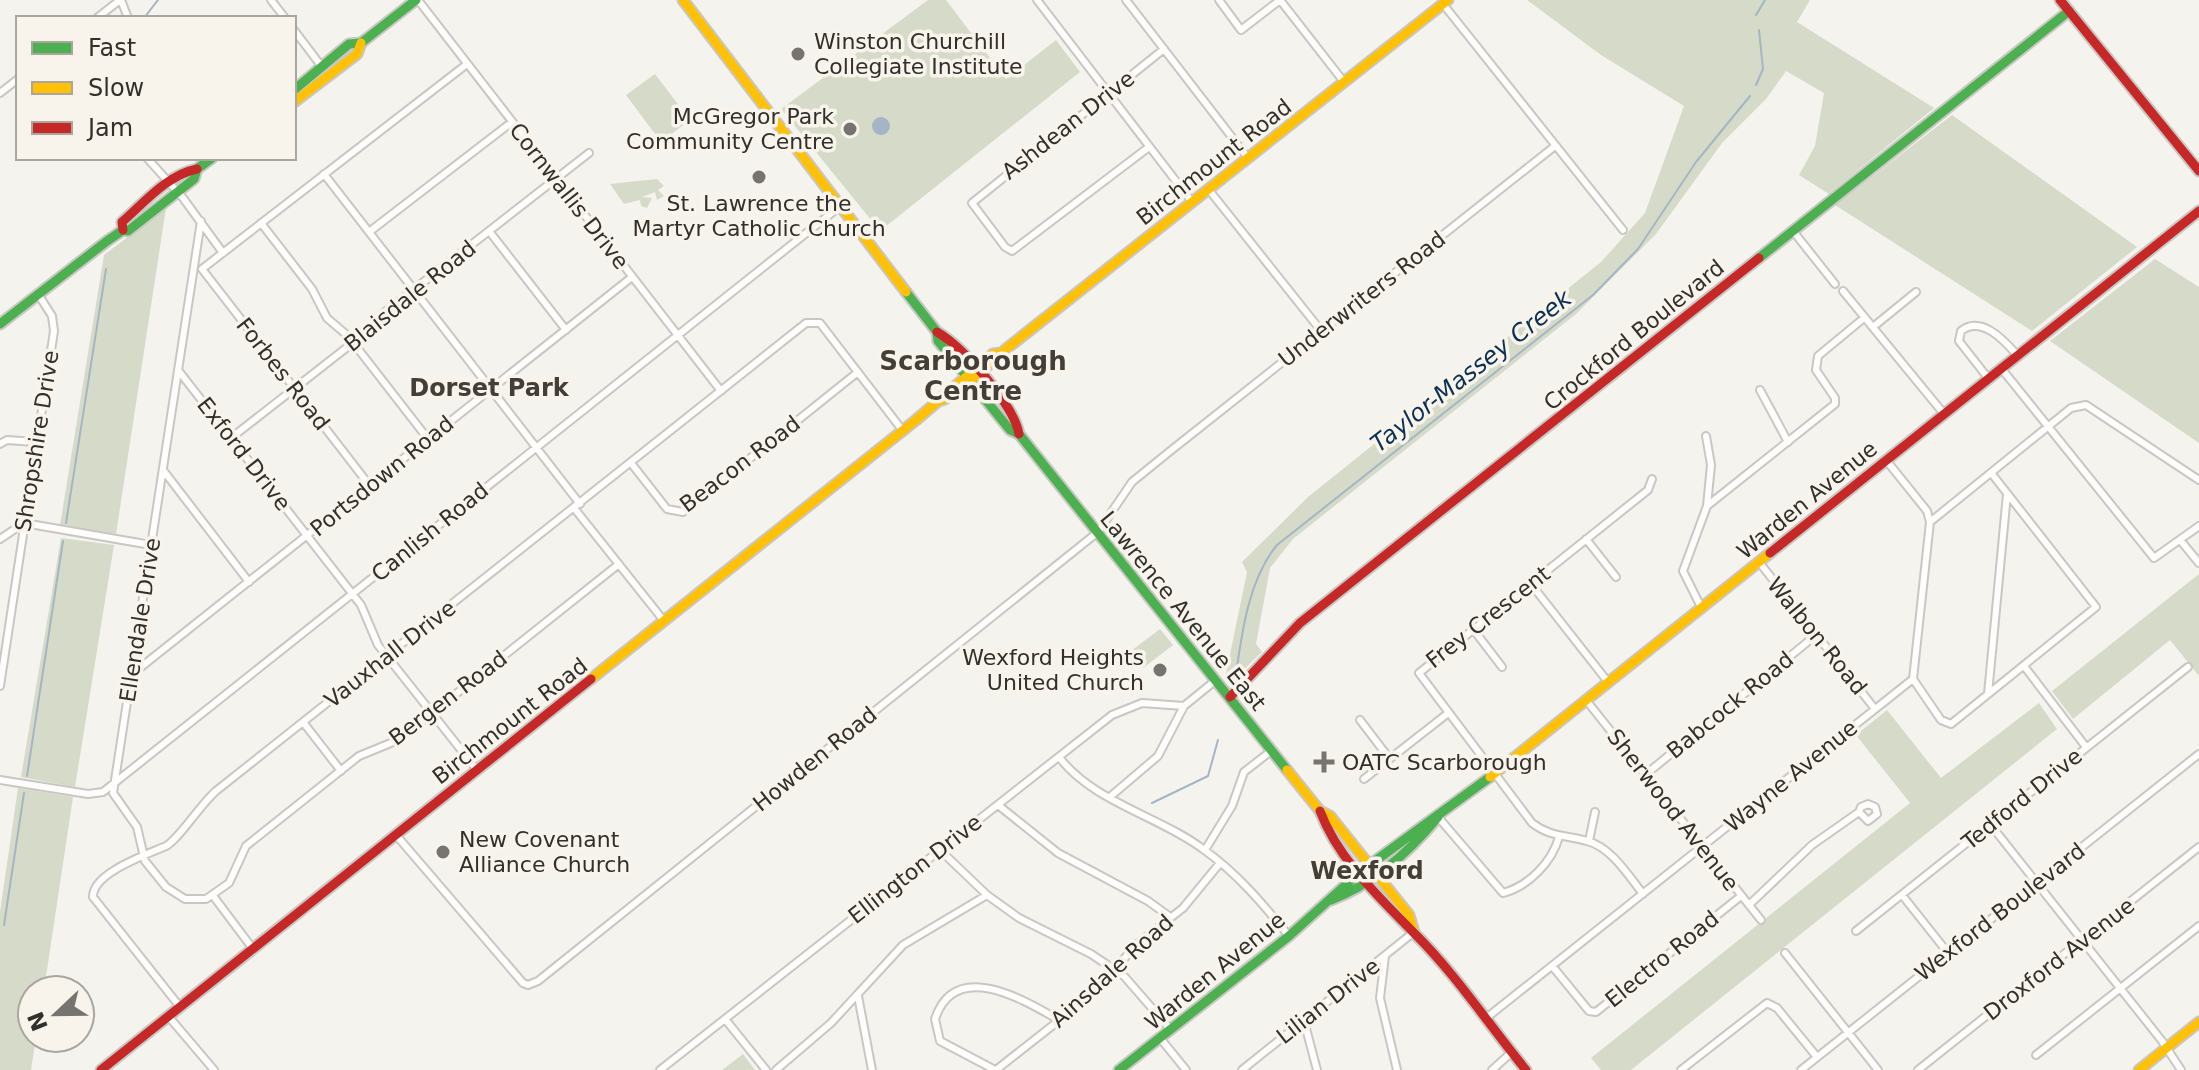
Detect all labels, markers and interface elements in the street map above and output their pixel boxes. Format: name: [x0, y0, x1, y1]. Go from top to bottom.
legend: [16, 16, 296, 160]
place label: Winston Churchill Collegiate Institute: [814, 29, 1023, 79]
text: Fast: [88, 34, 136, 62]
marker: Winston Churchill Collegiate Institute: [789, 45, 807, 63]
street label: Ashdean Drive: [997, 66, 1139, 184]
text: Slow: [88, 74, 144, 102]
street label: Birchmount Road: [1132, 94, 1296, 230]
place label: McGregor Park Community Centre: [626, 104, 834, 154]
text: Jam: [86, 114, 133, 142]
street label: Cornwallis Drive: [504, 118, 634, 274]
marker: McGregor Park Community Centre: [841, 120, 859, 138]
marker: St. Lawrence the Martyr Catholic Church: [750, 168, 768, 186]
place label: St. Lawrence the Martyr Catholic Church: [632, 191, 886, 241]
street label: Underwriters Road: [1274, 226, 1450, 372]
street label: Blaisdale Road: [339, 235, 481, 357]
street label: Crockford Boulevard: [1539, 255, 1729, 415]
water label: Taylor-Massey Creek: [1365, 283, 1578, 458]
street label: Forbes Road: [231, 313, 335, 435]
district label: Scarborough Centre: [879, 346, 1067, 406]
street label: Shropshire Drive: [10, 349, 64, 533]
district label: Dorset Park: [409, 374, 570, 402]
street label: Exford Drive: [192, 393, 296, 515]
street label: Portsdown Road: [305, 411, 459, 541]
street label: Beacon Road: [675, 411, 805, 517]
street label: Warden Avenue: [1732, 436, 1882, 564]
street label: Canlish Road: [367, 477, 493, 587]
street label: Lawrence Avenue East: [1095, 507, 1271, 716]
street label: Ellendale Drive: [115, 536, 165, 704]
street label: Frey Crescent: [1421, 561, 1555, 673]
street label: Walbon Road: [1762, 572, 1872, 700]
street label: Vauxhall Drive: [320, 595, 460, 713]
place label: Wexford Heights United Church: [962, 645, 1144, 695]
street label: Bergen Road: [384, 646, 512, 750]
street label: Babcock Road: [1662, 646, 1798, 764]
street label: Birchmount Road: [428, 653, 592, 789]
marker: Wexford Heights United Church: [1151, 661, 1169, 679]
street label: Howden Road: [748, 702, 882, 816]
street label: Wayne Avenue: [1720, 715, 1862, 837]
street label: Sherwood Avenue: [1602, 724, 1744, 896]
street label: Tedford Drive: [1956, 743, 2087, 856]
place label: OATC Scarborough: [1342, 750, 1547, 775]
marker: OATC Scarborough: [1313, 751, 1335, 773]
street label: Ellington Drive: [844, 809, 986, 929]
place label: New Covenant Alliance Church: [459, 827, 630, 877]
street label: Wexford Boulevard: [1910, 838, 2090, 986]
marker: New Covenant Alliance Church: [434, 843, 452, 861]
district label: Wexford: [1310, 857, 1424, 885]
street label: Droxford Avenue: [1979, 893, 2139, 1025]
street label: Electro Road: [1600, 906, 1724, 1012]
street label: Warden Avenue: [1140, 907, 1290, 1035]
street label: Ainsdale Road: [1046, 910, 1178, 1032]
street label: Lilian Drive: [1272, 953, 1384, 1049]
north arrow: [16, 974, 96, 1054]
text: N: [23, 1008, 53, 1035]

